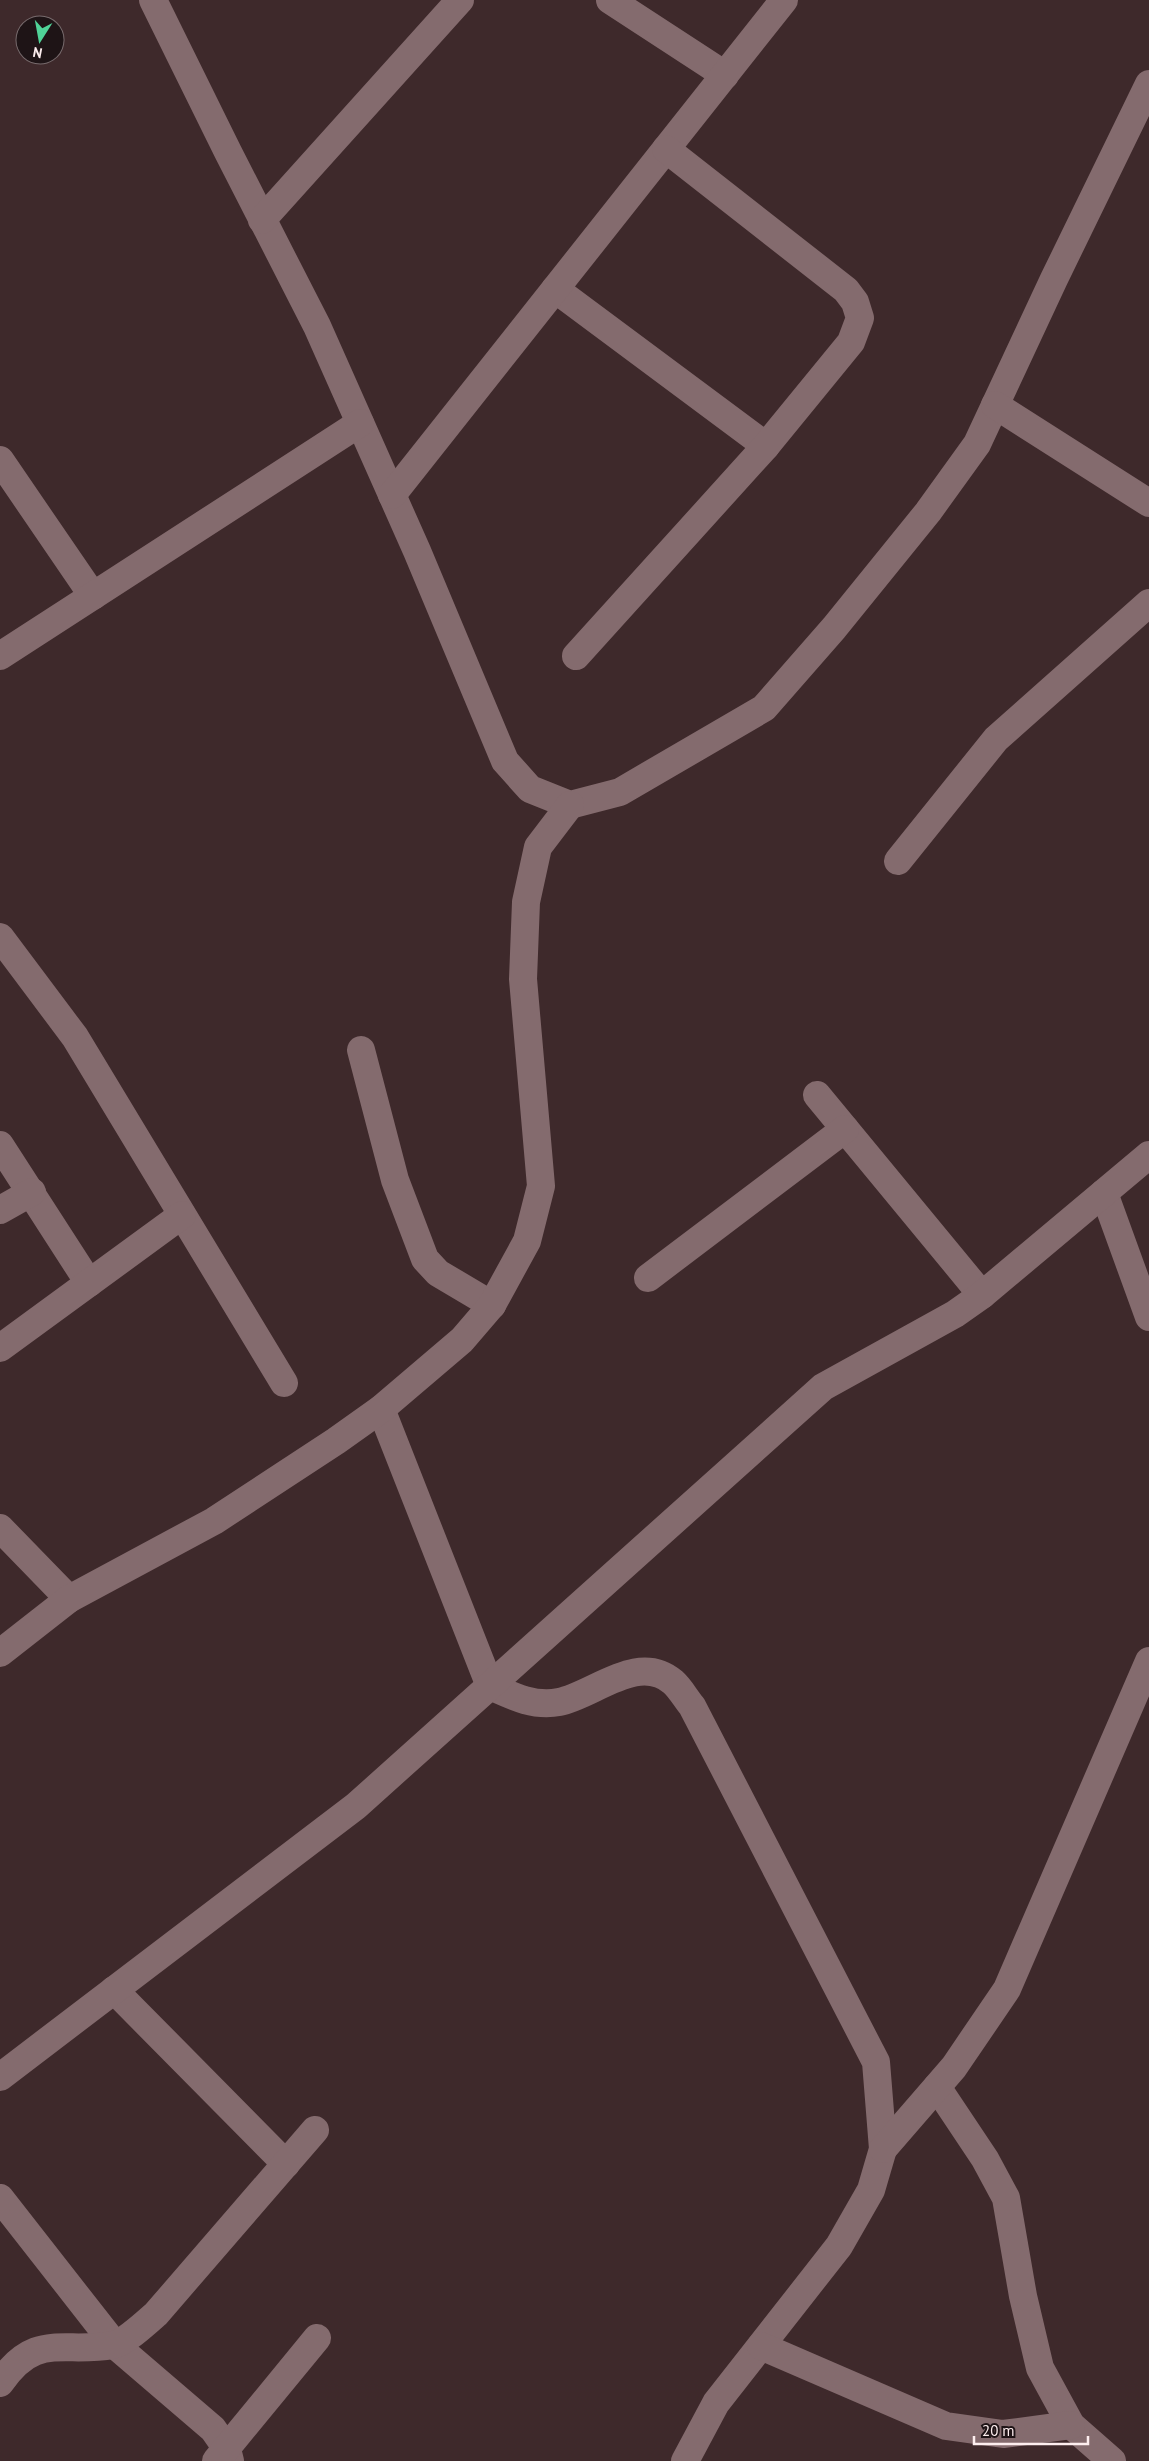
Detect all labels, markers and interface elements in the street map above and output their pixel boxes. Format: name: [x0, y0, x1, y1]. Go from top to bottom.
north arrow: [15, 15, 65, 65]
text: N: [31, 43, 44, 62]
scale bar: [974, 2414, 1088, 2446]
text: 20 m: [982, 2421, 1015, 2440]

